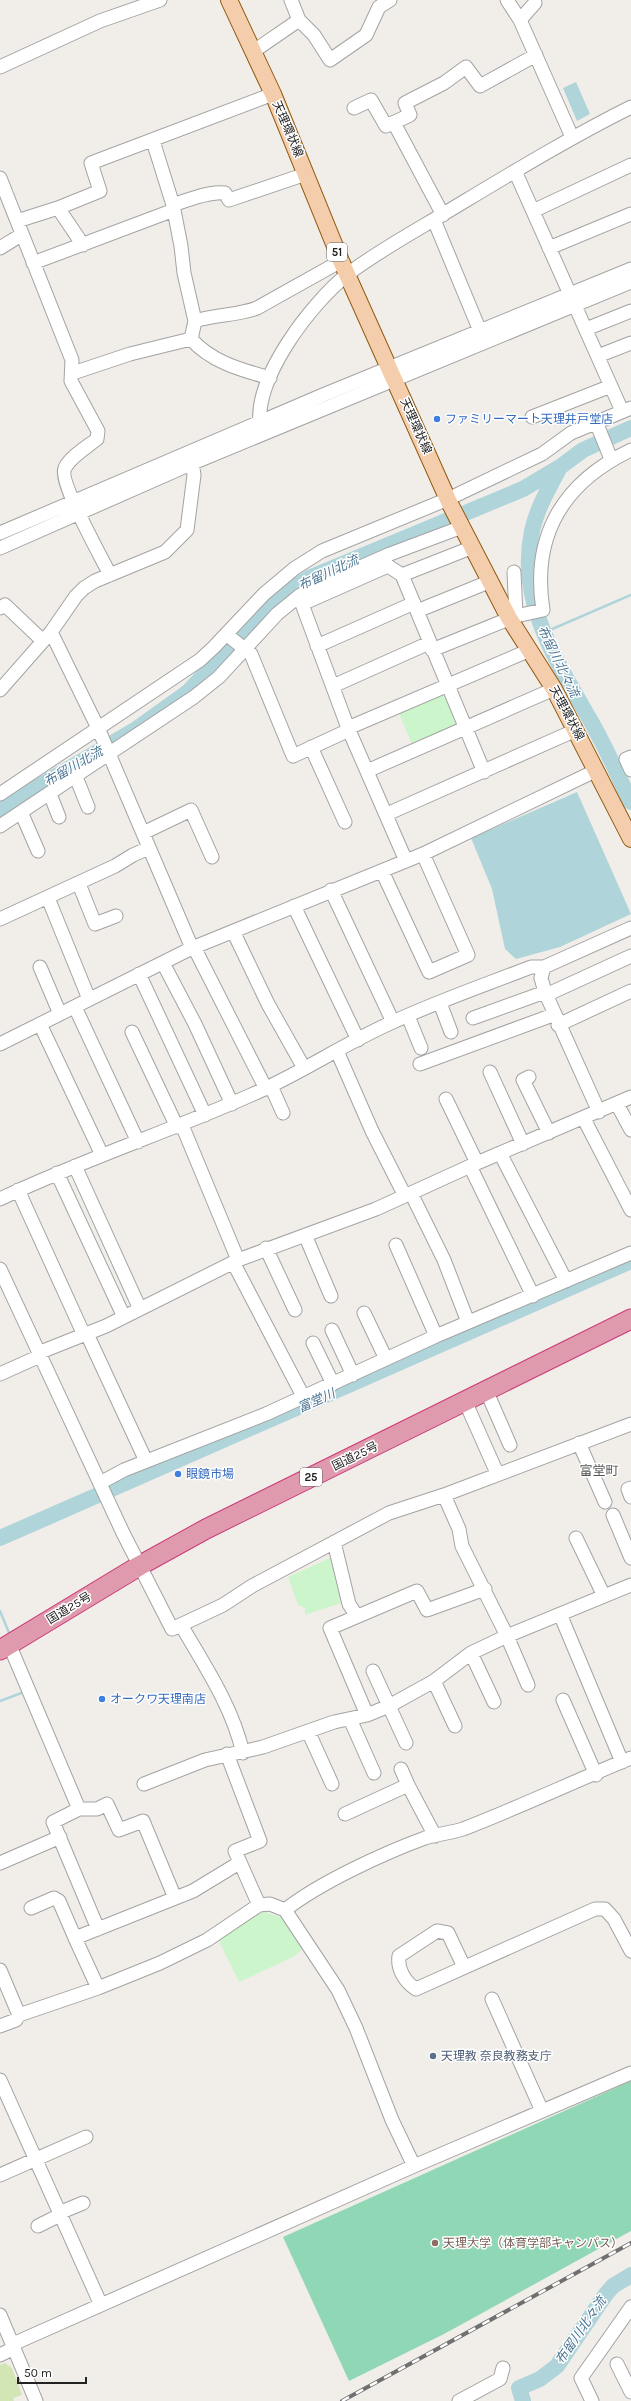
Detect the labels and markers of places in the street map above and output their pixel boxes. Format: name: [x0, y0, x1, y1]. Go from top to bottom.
place label: ファミリーマート天理井戸堂店: [445, 412, 613, 426]
marker: ファミリーマート天理井戸堂店: [432, 414, 442, 424]
place label: 眼鏡市場: [186, 1467, 234, 1481]
marker: 眼鏡市場: [173, 1469, 183, 1479]
place label: オークワ天理南店: [110, 1692, 206, 1706]
marker: オークワ天理南店: [97, 1694, 107, 1704]
place label: 天理教 奈良教務支庁: [441, 2049, 552, 2063]
marker: 天理教 奈良教務支庁: [428, 2051, 438, 2061]
place label: 天理大学（体育学部キャンパス）: [443, 2236, 623, 2250]
marker: 天理大学（体育学部キャンパス）: [430, 2238, 440, 2248]

